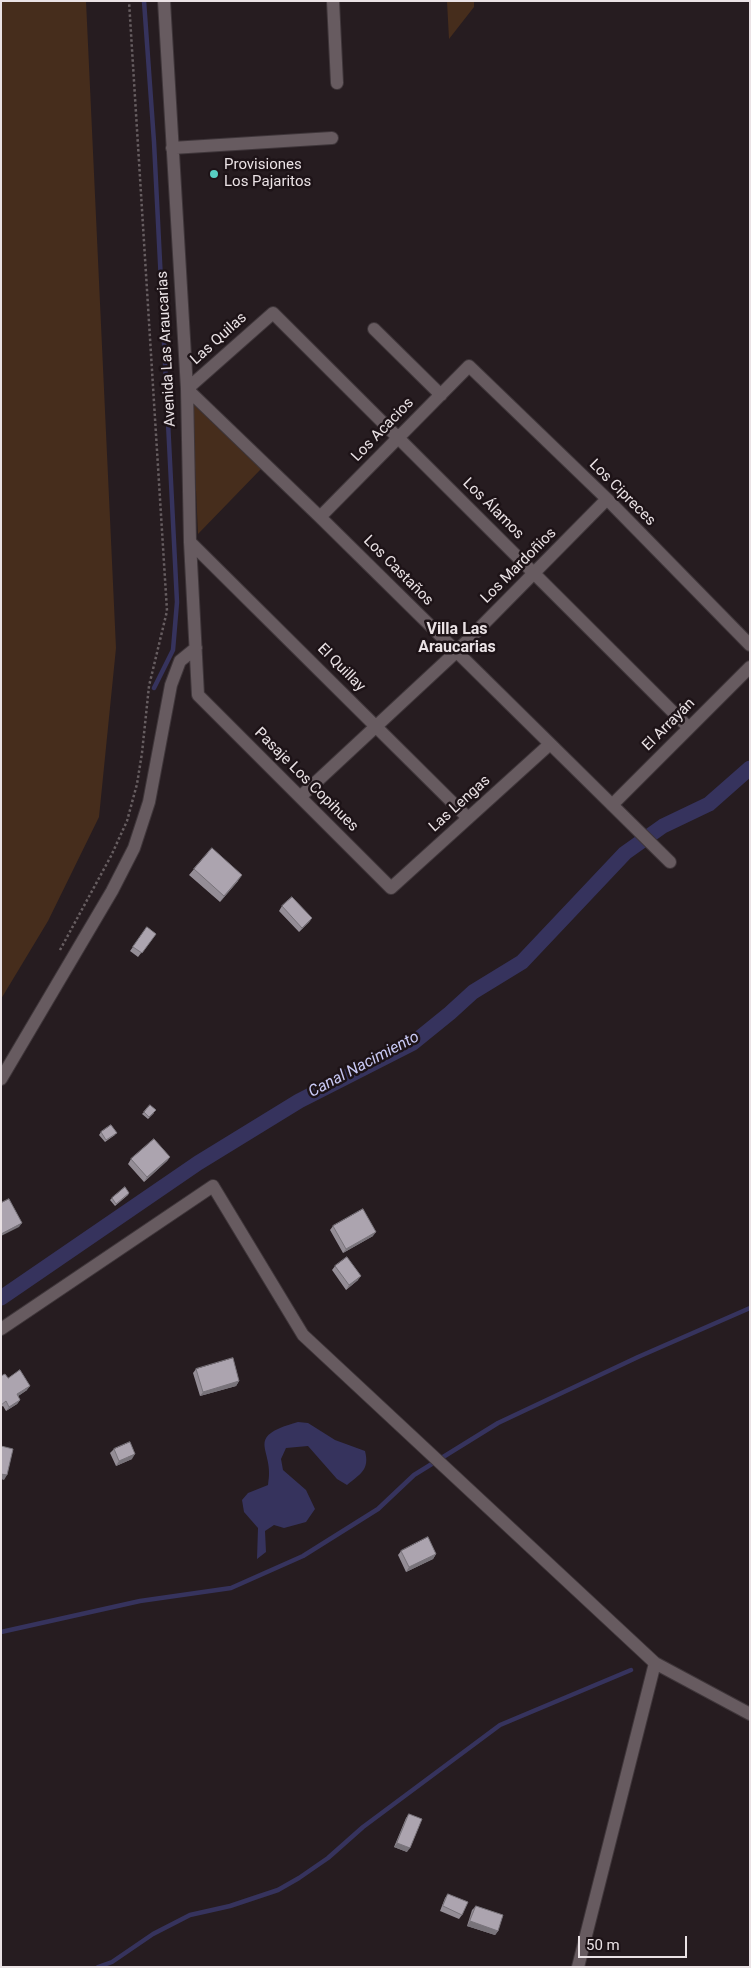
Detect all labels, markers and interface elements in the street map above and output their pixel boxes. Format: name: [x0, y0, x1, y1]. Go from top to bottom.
place label: Provisiones Los Pajaritos: [224, 156, 311, 191]
marker: Provisiones Los Pajaritos: [208, 168, 220, 180]
street label: Avenida Las Araucarias: [154, 271, 180, 427]
street label: Las Quilas: [187, 309, 251, 369]
street label: Los Acacios: [348, 394, 418, 466]
street label: Los Cipreces: [585, 456, 659, 530]
street label: Los Álamos: [459, 475, 527, 543]
street label: Los Mardoñios: [477, 524, 561, 608]
street label: Los Castaños: [359, 532, 437, 610]
district label: Villa Las Araucarias: [418, 620, 496, 658]
street label: El Quillay: [313, 640, 369, 696]
street label: El Arrayán: [639, 695, 699, 755]
street label: Pasaje Los Copihues: [250, 724, 362, 836]
street label: Las Lengas: [426, 772, 494, 836]
water label: Canal Nacimiento: [305, 1028, 423, 1102]
scale bar: [581, 1926, 690, 1958]
text: 50 m: [586, 1936, 620, 1954]

